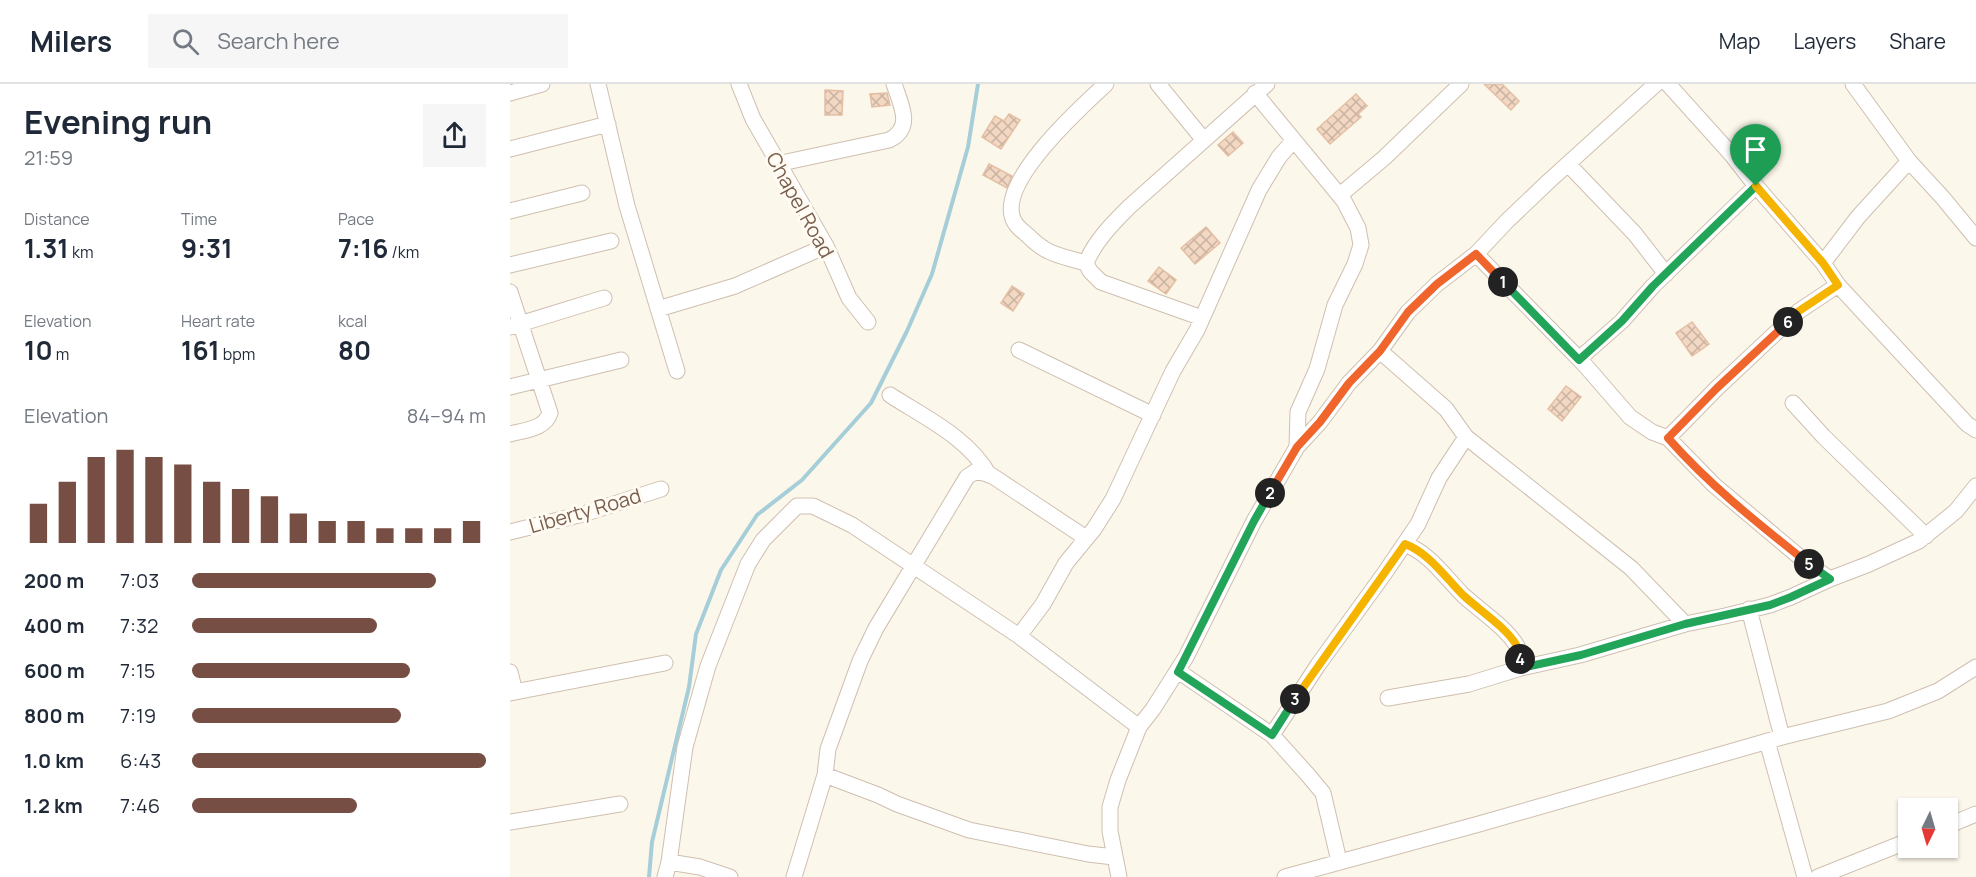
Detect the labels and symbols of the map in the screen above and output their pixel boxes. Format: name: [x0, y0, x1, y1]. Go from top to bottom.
pin: [1730, 124, 1781, 186]
street label: Chapel Road: [760, 147, 841, 262]
pin: 1: [1488, 267, 1518, 297]
pin: 6: [1773, 307, 1803, 337]
pin: 2: [1255, 478, 1285, 508]
street label: Liberty Road: [526, 482, 644, 539]
pin: 5: [1794, 549, 1824, 579]
pin: 4: [1505, 644, 1535, 674]
pin: 3: [1280, 684, 1310, 714]
north arrow: [1898, 798, 1958, 858]

